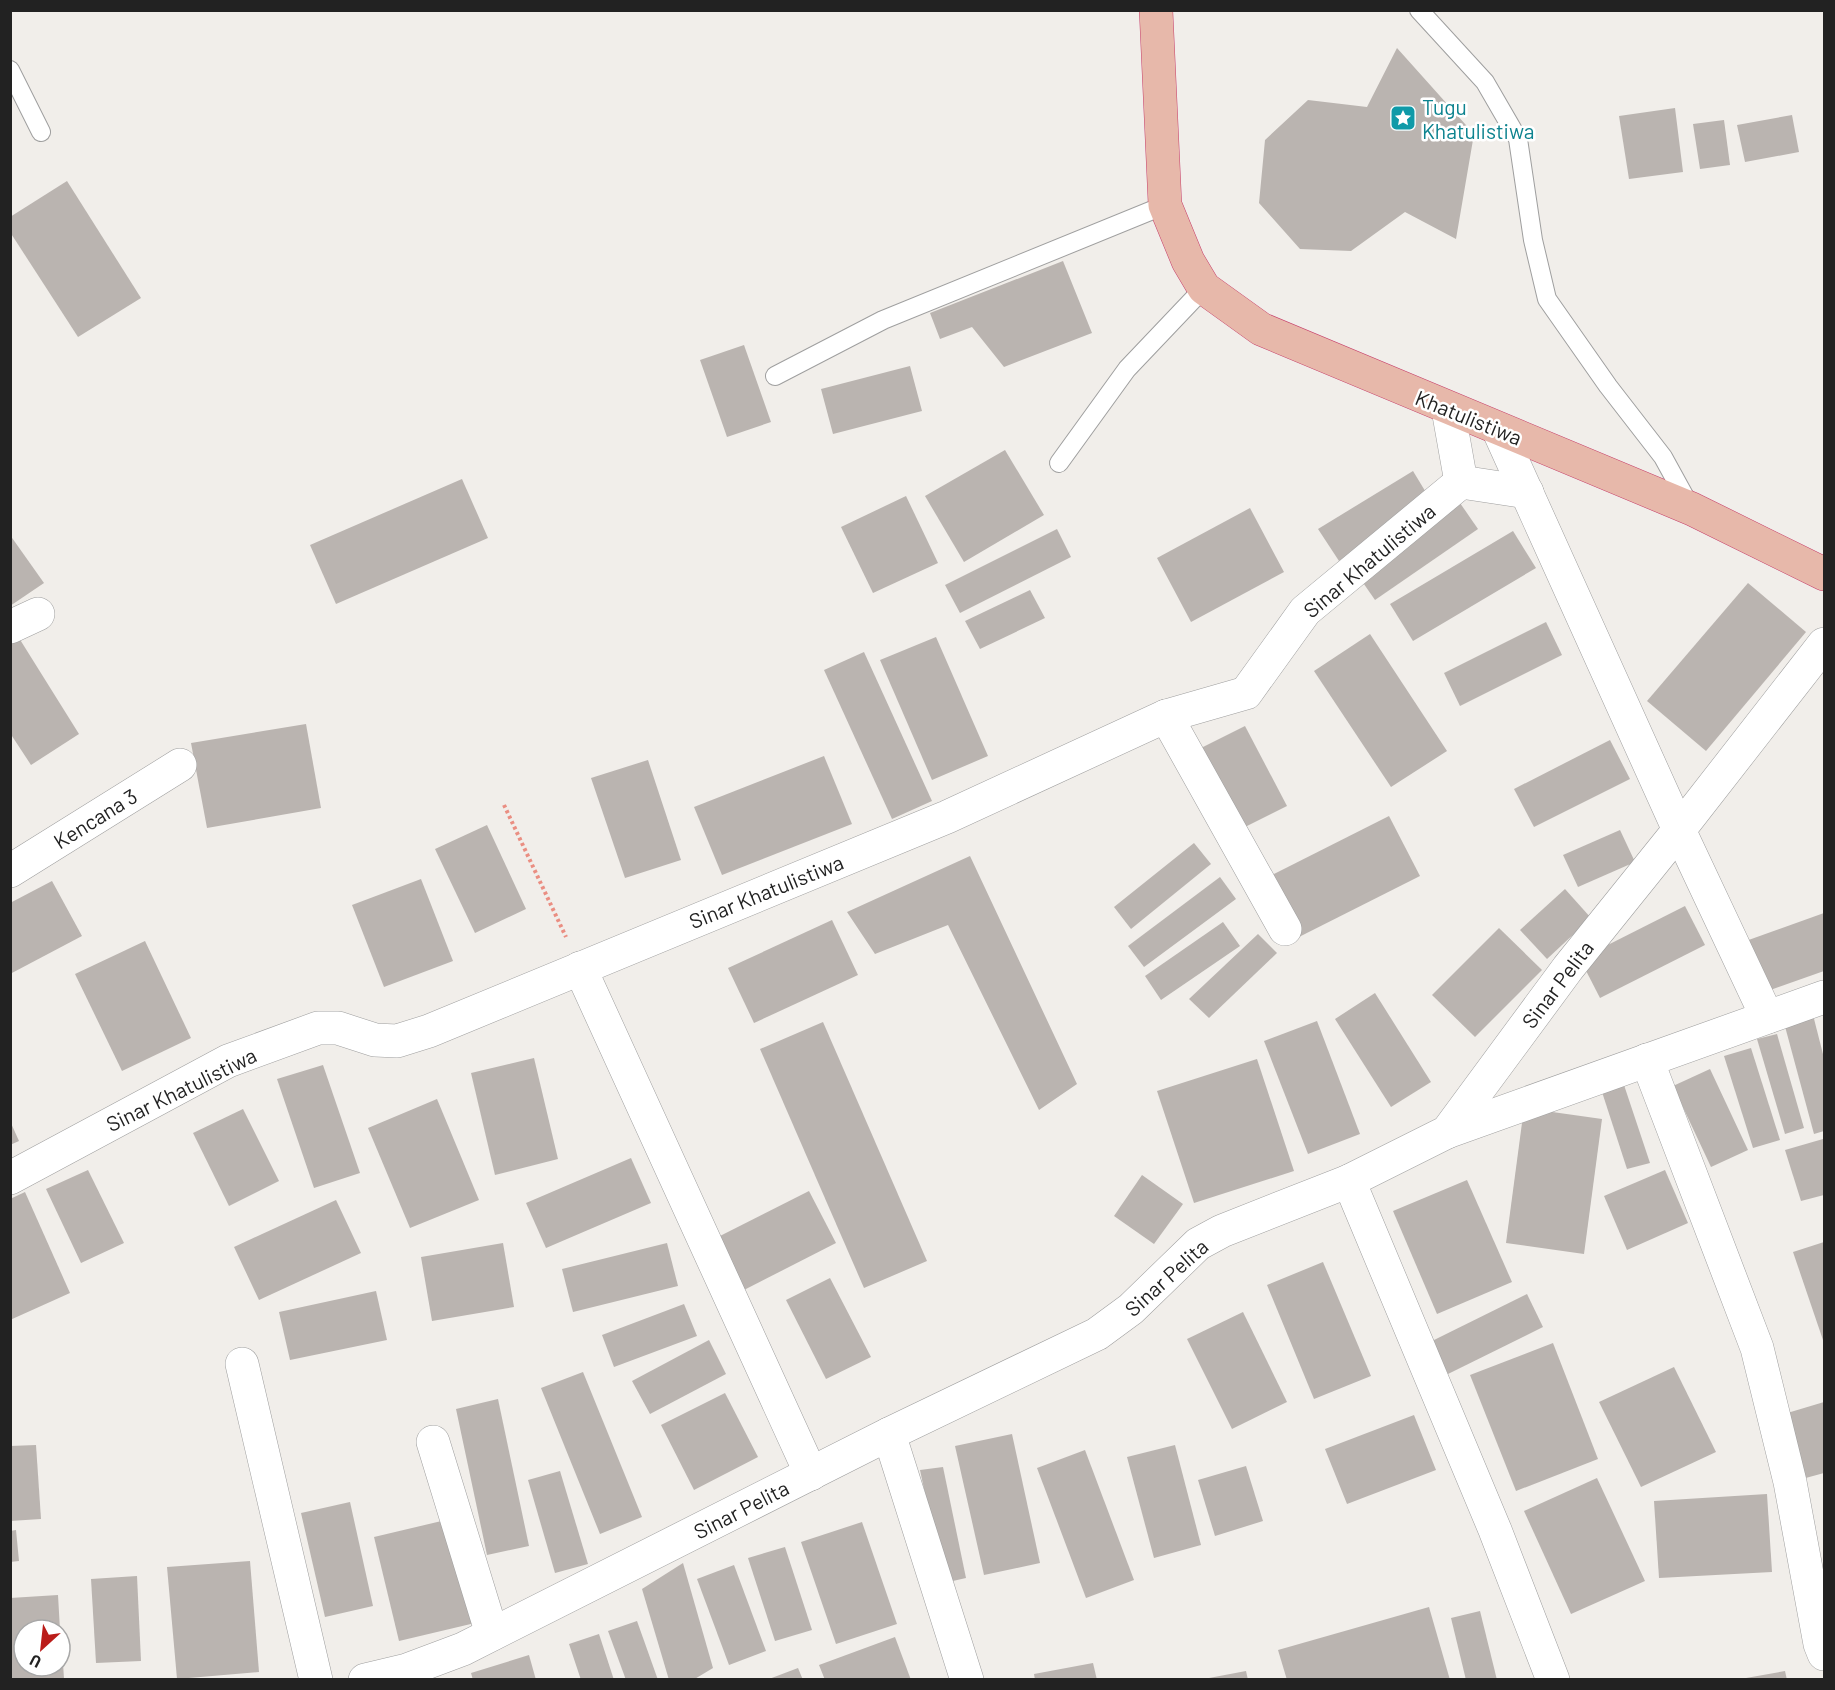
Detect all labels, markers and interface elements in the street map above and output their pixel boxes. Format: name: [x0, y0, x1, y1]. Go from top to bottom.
place label: Tugu Khatulistiwa: [1422, 94, 1535, 143]
place icon: Tugu Khatulistiwa: [1388, 103, 1418, 133]
street label: Khatulistiwa: [1412, 384, 1526, 450]
street label: Sinar Khatulistiwa: [1298, 498, 1440, 622]
street label: Kencana 3: [49, 783, 141, 853]
street label: Sinar Khatulistiwa: [685, 849, 847, 933]
street label: Sinar Pelita: [1516, 935, 1598, 1033]
street label: Sinar Khatulistiwa: [102, 1042, 260, 1136]
street label: Sinar Pelita: [1119, 1233, 1213, 1321]
street label: Sinar Pelita: [689, 1474, 793, 1544]
north arrow: [12, 1618, 72, 1678]
text: U: [26, 1651, 44, 1673]

